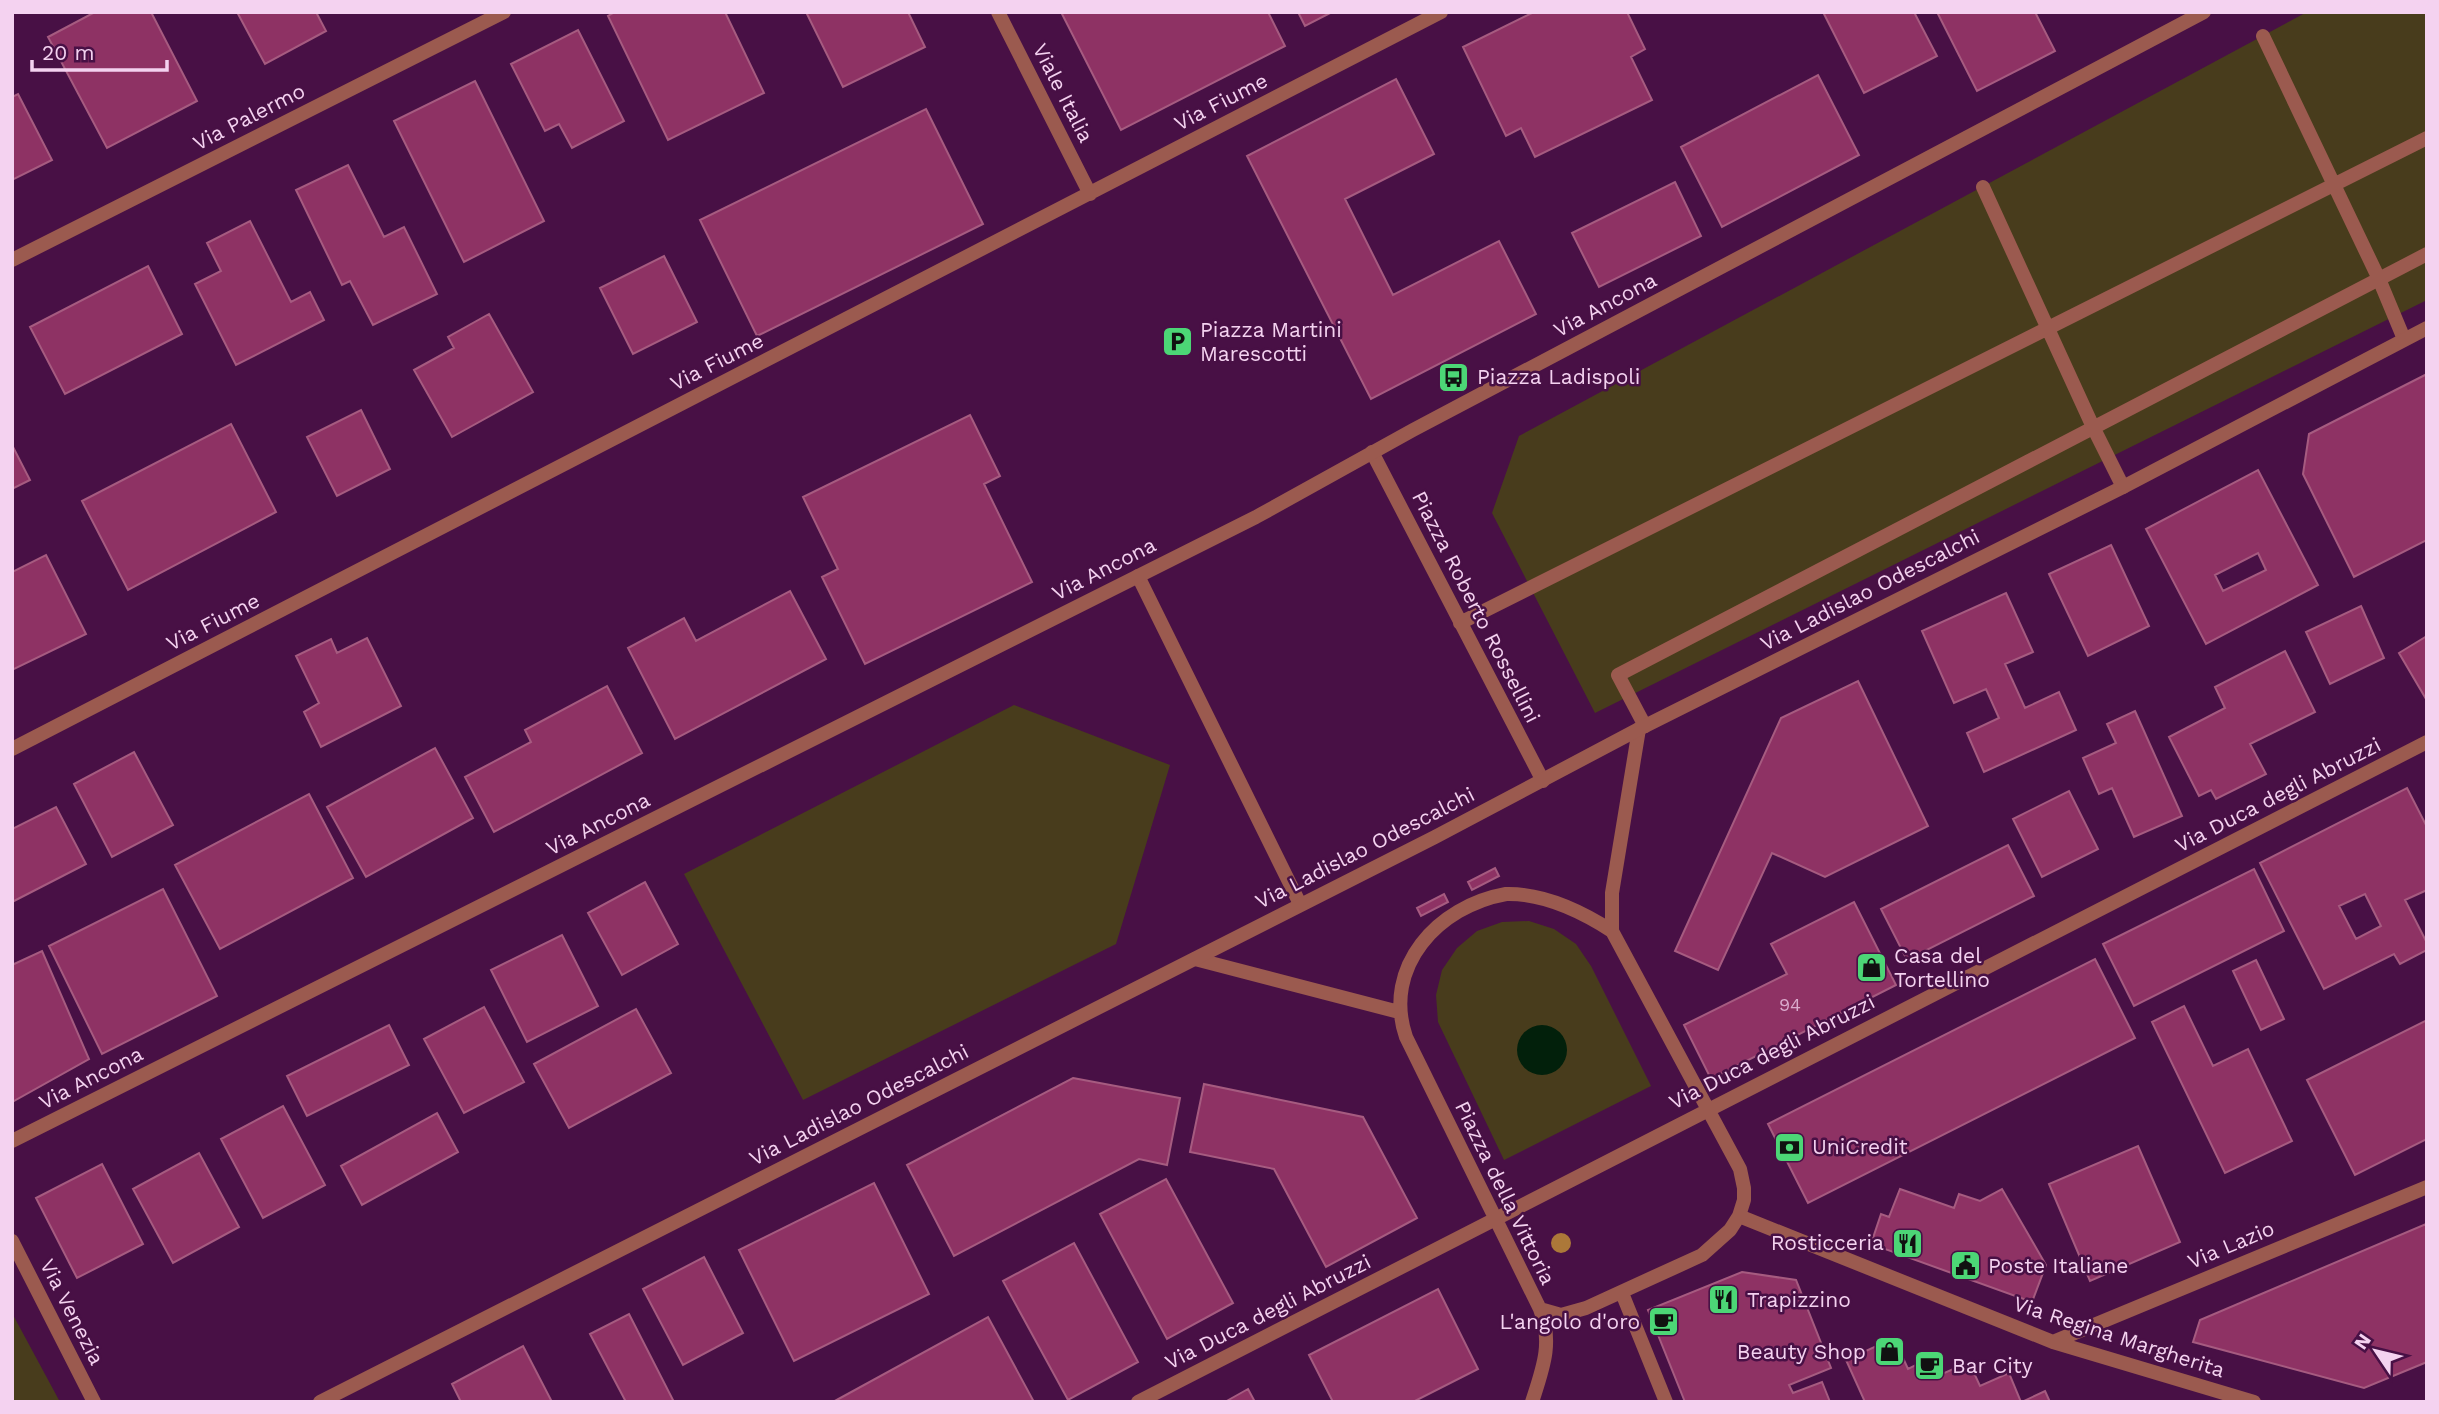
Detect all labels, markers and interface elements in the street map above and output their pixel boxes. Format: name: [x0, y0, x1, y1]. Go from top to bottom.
scale bar: [32, 28, 166, 72]
street label: Viale Italia: [1028, 39, 1099, 146]
text: 20 m: [42, 40, 94, 65]
street label: Via Fiume: [1170, 67, 1272, 136]
street label: Via Palermo: [189, 78, 309, 155]
street label: Via Ancona: [1549, 267, 1661, 342]
place label: Piazza Martini Marescotti: [1200, 317, 1342, 366]
parking icon: Piazza Martini Marescotti: [1160, 325, 1194, 359]
street label: Via Fiume: [666, 327, 768, 396]
bus stop icon: Piazza Ladispoli: [1437, 360, 1471, 394]
place label: Piazza Ladispoli: [1477, 364, 1640, 389]
street label: Piazza Roberto Rossellini: [1407, 487, 1546, 727]
street label: Via Ladislao Odescalchi: [1756, 523, 1984, 656]
street label: Via Ancona: [1048, 532, 1160, 605]
street label: Via Fiume: [162, 587, 264, 656]
street label: Via Duca degli Abruzzi: [2171, 732, 2385, 857]
street label: Via Ladislao Odescalchi: [1251, 781, 1479, 914]
street label: Via Ancona: [542, 787, 654, 860]
place label: Casa del Tortellino: [1894, 943, 1990, 992]
shop icon: Casa del Tortellino: [1854, 951, 1888, 985]
street label: Via Duca degli Abruzzi: [1665, 989, 1879, 1114]
house number: 94: [1779, 994, 1801, 1015]
street label: Via Ladislao Odescalchi: [745, 1038, 973, 1171]
street label: Via Ancona: [35, 1041, 147, 1114]
street label: Piazza della Vittoria: [1450, 1097, 1561, 1289]
bank icon: UniCredit: [1772, 1130, 1806, 1164]
place label: UniCredit: [1812, 1134, 1908, 1159]
street label: Via Lazio: [2184, 1215, 2278, 1274]
restaurant icon: Rosticceria: [1890, 1226, 1924, 1260]
place label: Rosticceria: [1771, 1230, 1884, 1255]
street label: Via Duca degli Abruzzi: [1161, 1249, 1375, 1374]
public building icon: Poste Italiane: [1948, 1249, 1982, 1283]
place label: Poste Italiane: [1988, 1253, 2128, 1278]
street label: Via Venezia: [35, 1255, 110, 1369]
restaurant icon: Trapizzino: [1707, 1283, 1741, 1317]
place label: Trapizzino: [1747, 1287, 1851, 1312]
street label: Via Regina Margherita: [2010, 1291, 2228, 1383]
cafe icon: L'angolo d'oro: [1646, 1305, 1680, 1339]
place label: L'angolo d'oro: [1499, 1309, 1640, 1334]
north arrow: [2341, 1316, 2411, 1386]
text: N: [2349, 1329, 2376, 1354]
shop icon: Beauty Shop: [1872, 1335, 1906, 1369]
place label: Beauty Shop: [1737, 1339, 1866, 1364]
cafe icon: Bar City: [1912, 1349, 1946, 1383]
place label: Bar City: [1952, 1353, 2033, 1378]

